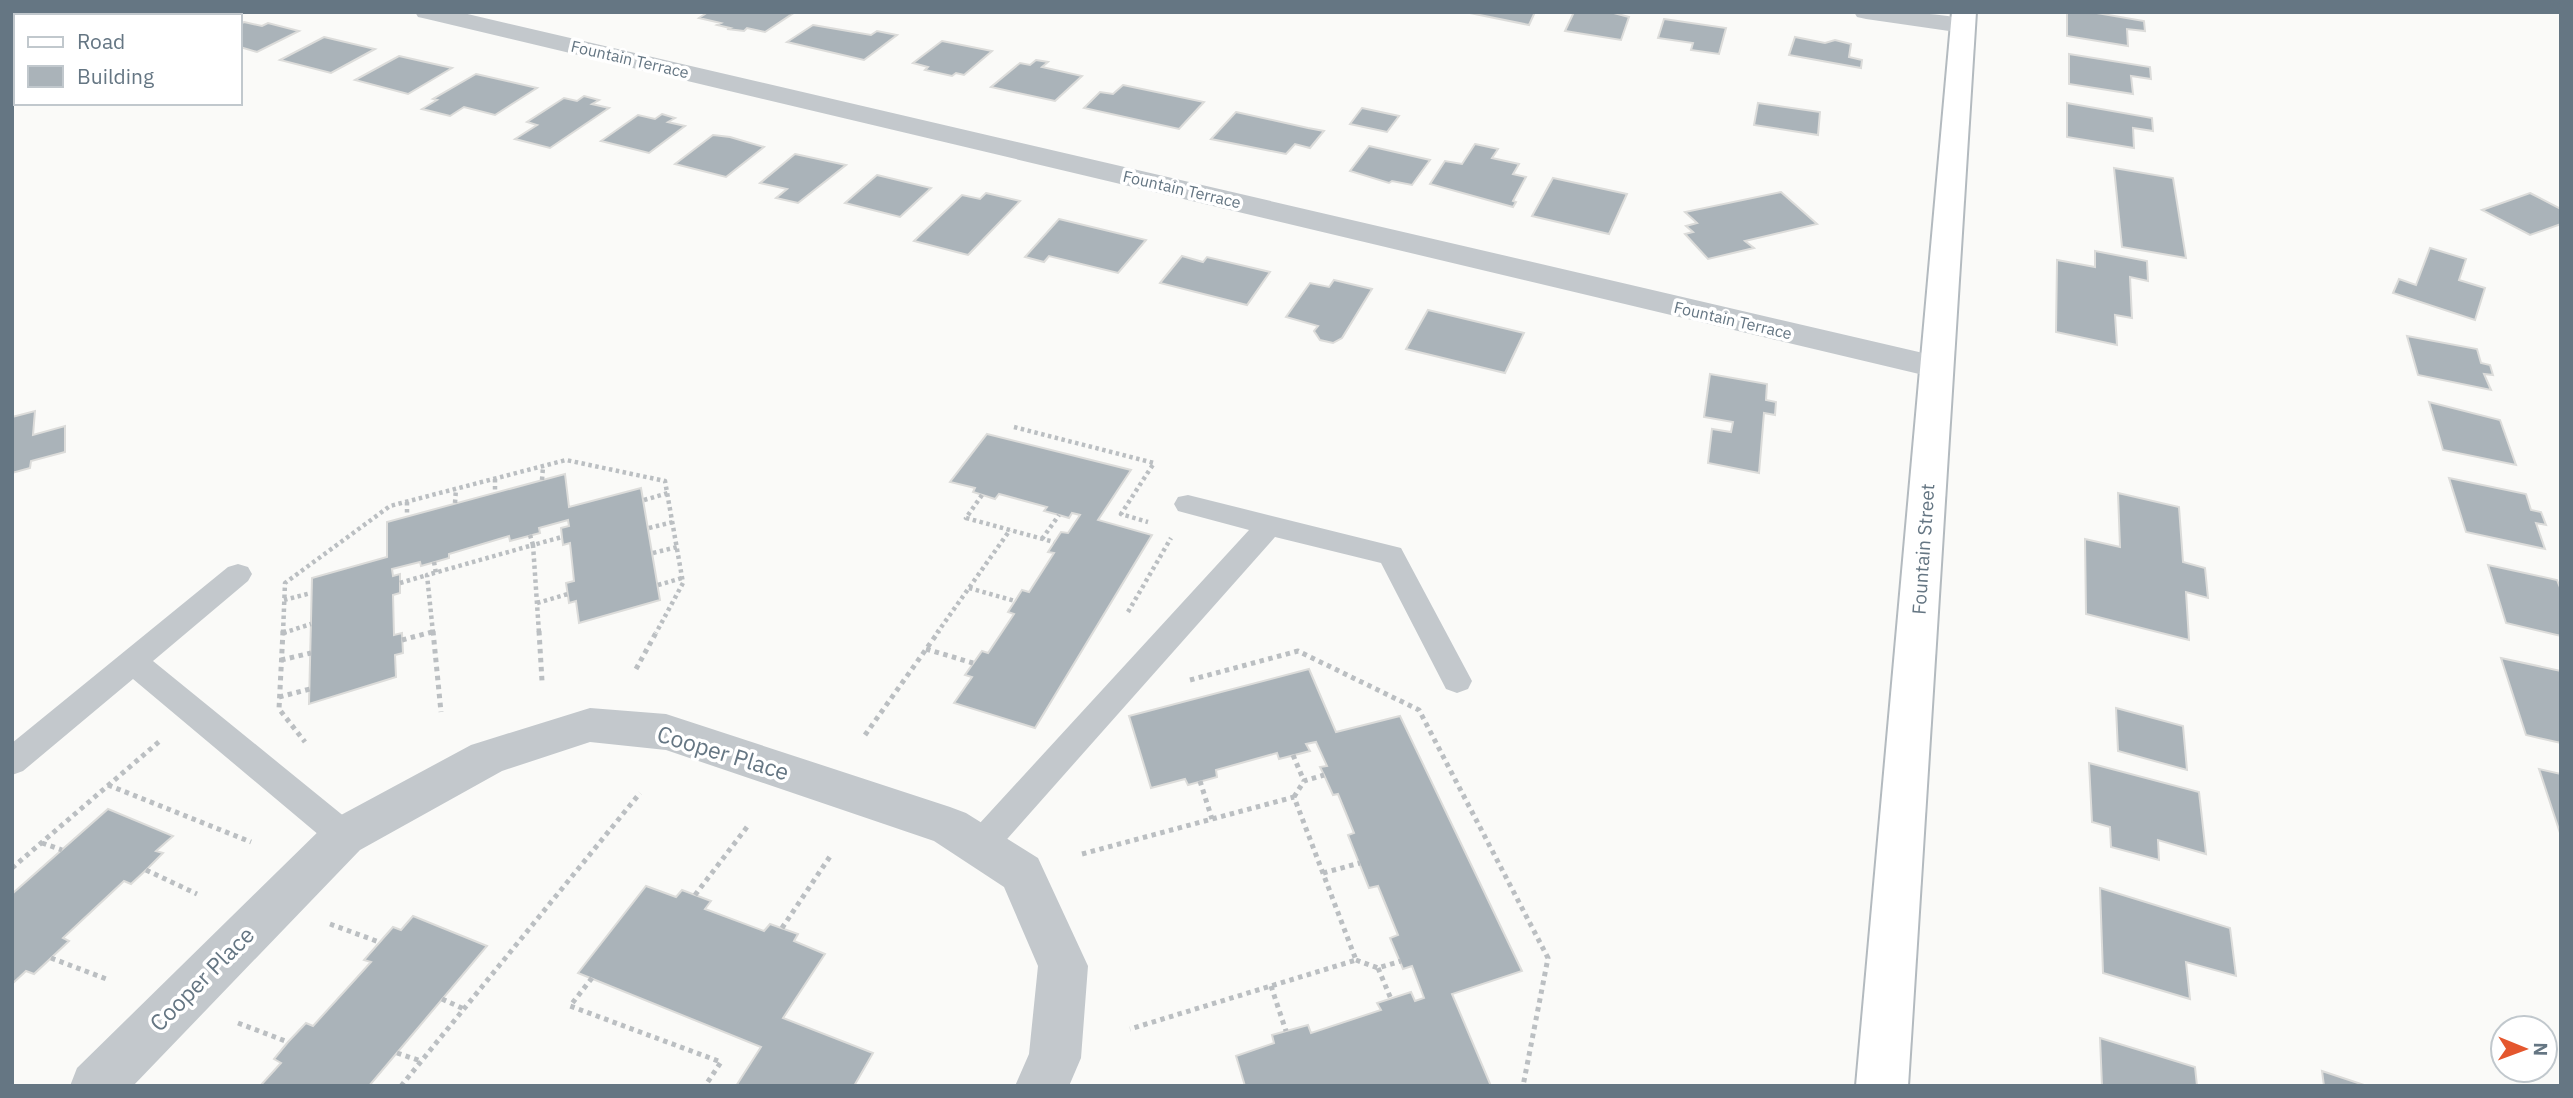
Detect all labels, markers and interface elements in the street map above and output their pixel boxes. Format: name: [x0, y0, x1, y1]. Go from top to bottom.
legend: [14, 14, 242, 105]
text: Road: [77, 27, 125, 55]
street label: Fountain Terrace: [569, 36, 691, 82]
text: Building: [77, 62, 154, 90]
street label: Fountain Terrace: [1121, 166, 1243, 212]
street label: Fountain Terrace: [1672, 297, 1794, 343]
street label: Fountain Street: [1906, 483, 1940, 615]
street label: Cooper Place: [654, 718, 793, 786]
street label: Cooper Place: [142, 919, 260, 1037]
north arrow: [2489, 1014, 2559, 1084]
text: N: [2529, 1042, 2553, 1056]

